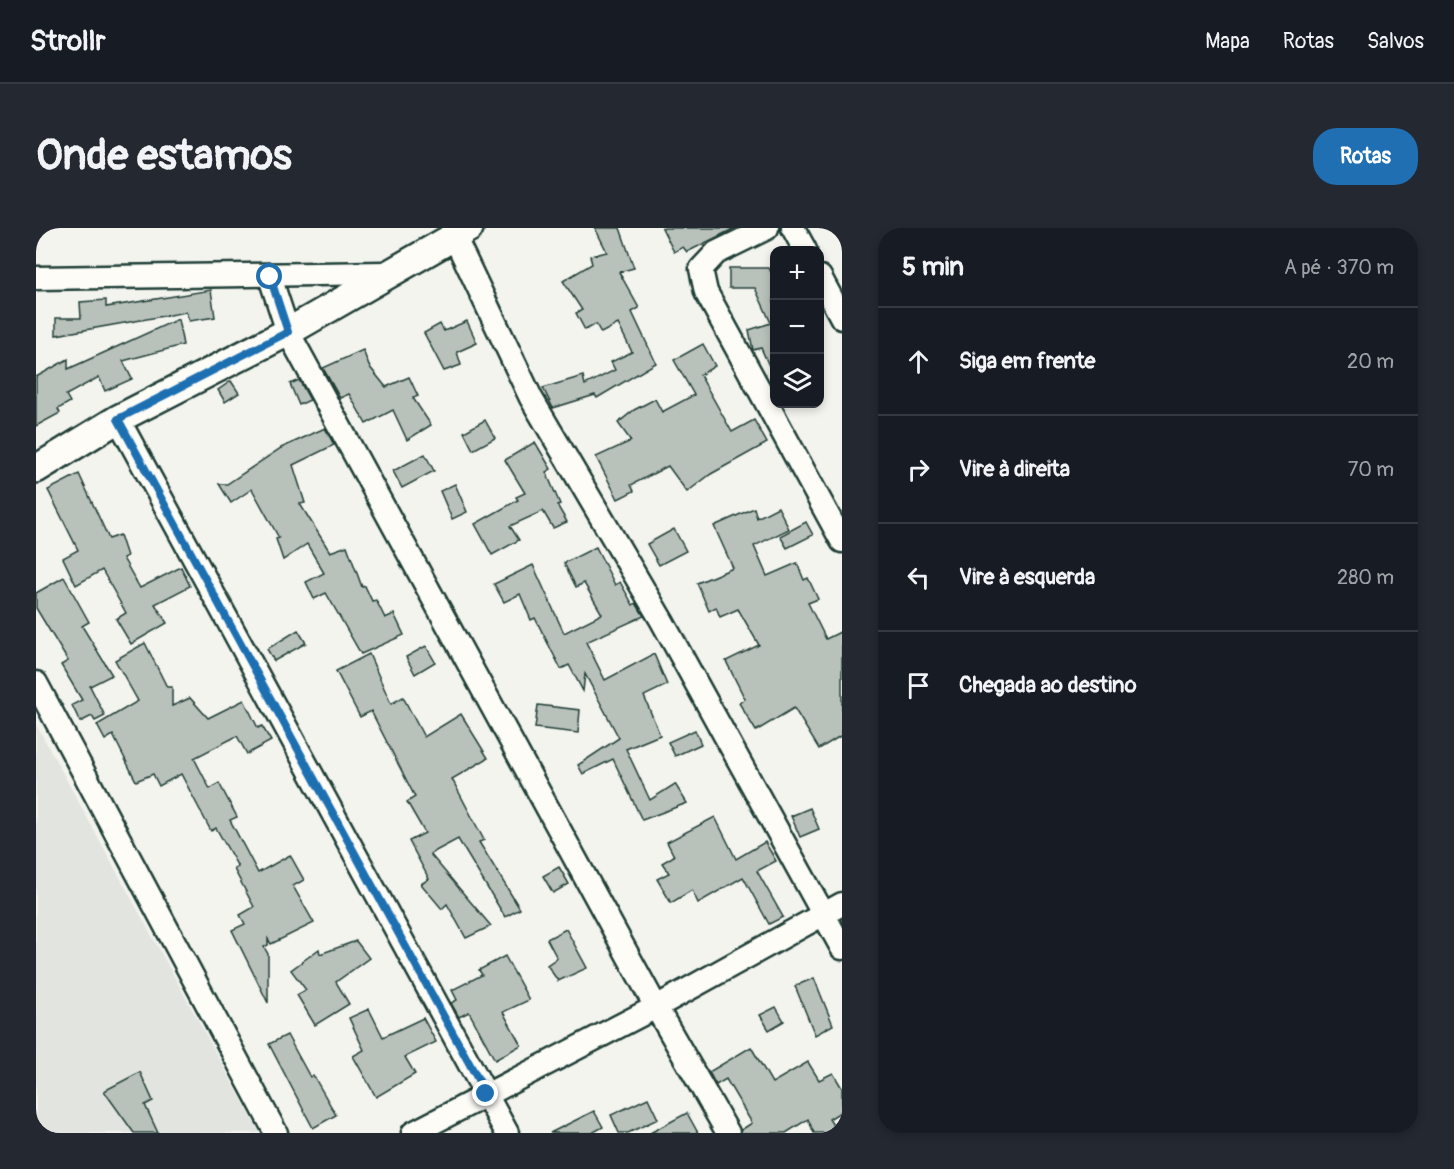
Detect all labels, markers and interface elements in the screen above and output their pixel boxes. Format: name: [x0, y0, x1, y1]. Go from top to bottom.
text: Strollr: [30, 24, 105, 59]
text: Mapa: [1205, 28, 1250, 55]
text: Rotas: [1283, 28, 1334, 55]
text: Salvos: [1367, 28, 1424, 55]
button: Rotas: [1313, 128, 1418, 185]
text: Onde estamos: [36, 130, 292, 182]
map controls: [770, 246, 824, 408]
button: +: [770, 246, 824, 300]
text: 5 min: [902, 251, 964, 283]
text: A pé · 370 m: [1284, 255, 1394, 280]
route start: [256, 263, 282, 289]
button: −: [770, 300, 824, 354]
icon: ahead: [902, 345, 935, 378]
text: Siga em frente: [959, 347, 1095, 375]
text: 20 m: [1347, 349, 1394, 374]
button: layers: [770, 354, 824, 408]
icon: right: [902, 453, 935, 486]
text: Vire à direita: [959, 455, 1070, 483]
text: 70 m: [1348, 457, 1394, 482]
icon: left: [902, 561, 935, 594]
text: Vire à esquerda: [959, 563, 1095, 591]
text: 280 m: [1337, 565, 1394, 590]
icon: arrive: [902, 669, 935, 702]
text: Chegada ao destino: [959, 671, 1137, 699]
route end: [472, 1080, 498, 1106]

